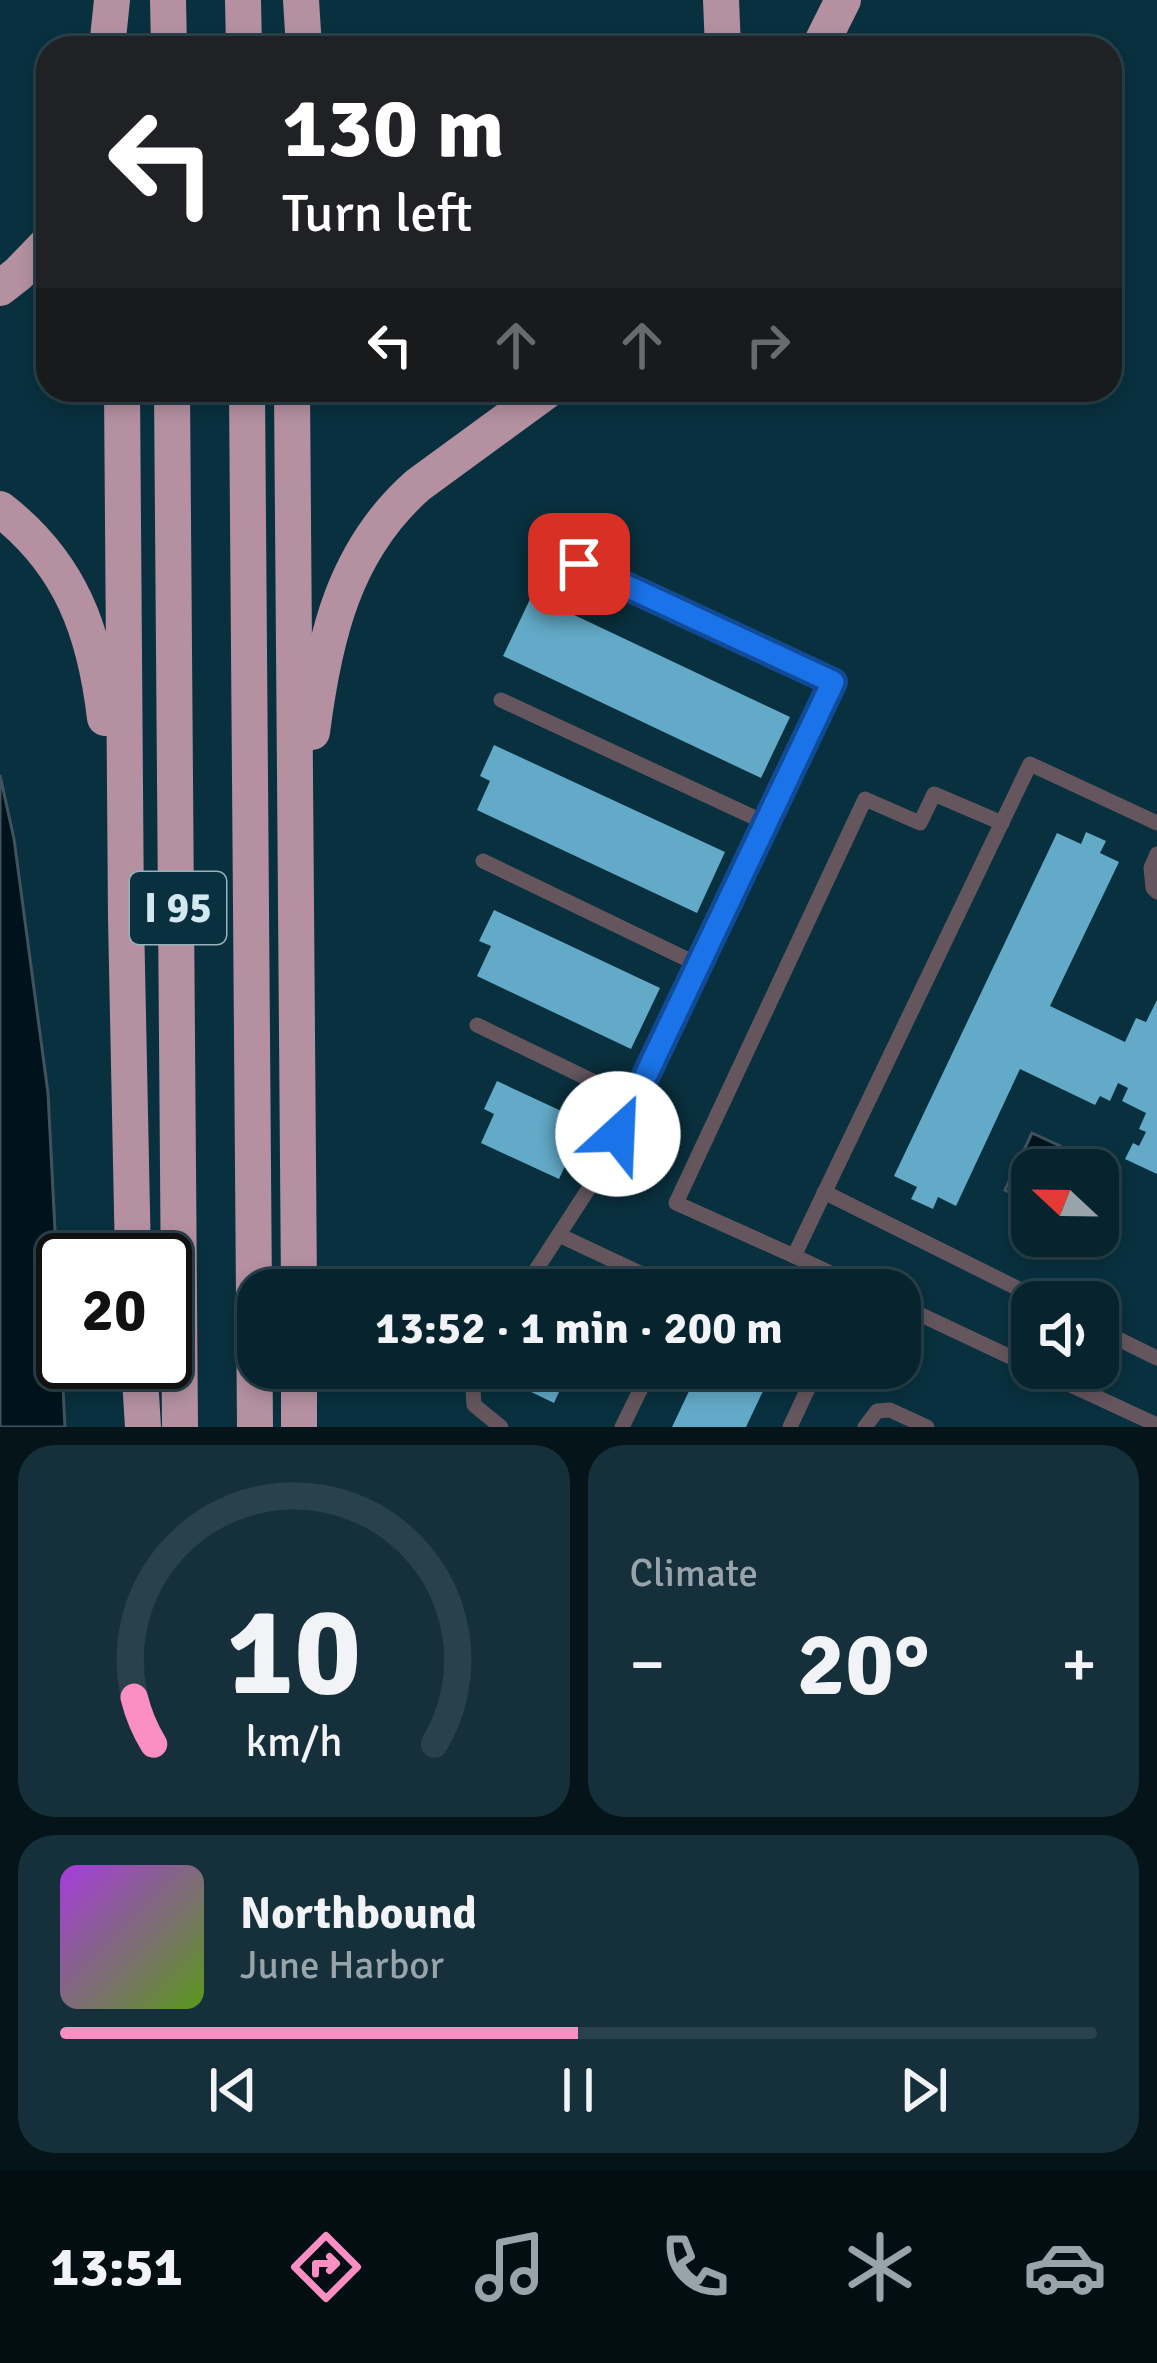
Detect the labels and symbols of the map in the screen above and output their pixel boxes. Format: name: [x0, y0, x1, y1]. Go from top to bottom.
pin: [528, 513, 630, 615]
road number: I 95: [130, 872, 226, 944]
position arrow: [555, 1071, 681, 1197]
north arrow: [1011, 1149, 1119, 1257]
speed limit sign: 20: [36, 1233, 192, 1389]

